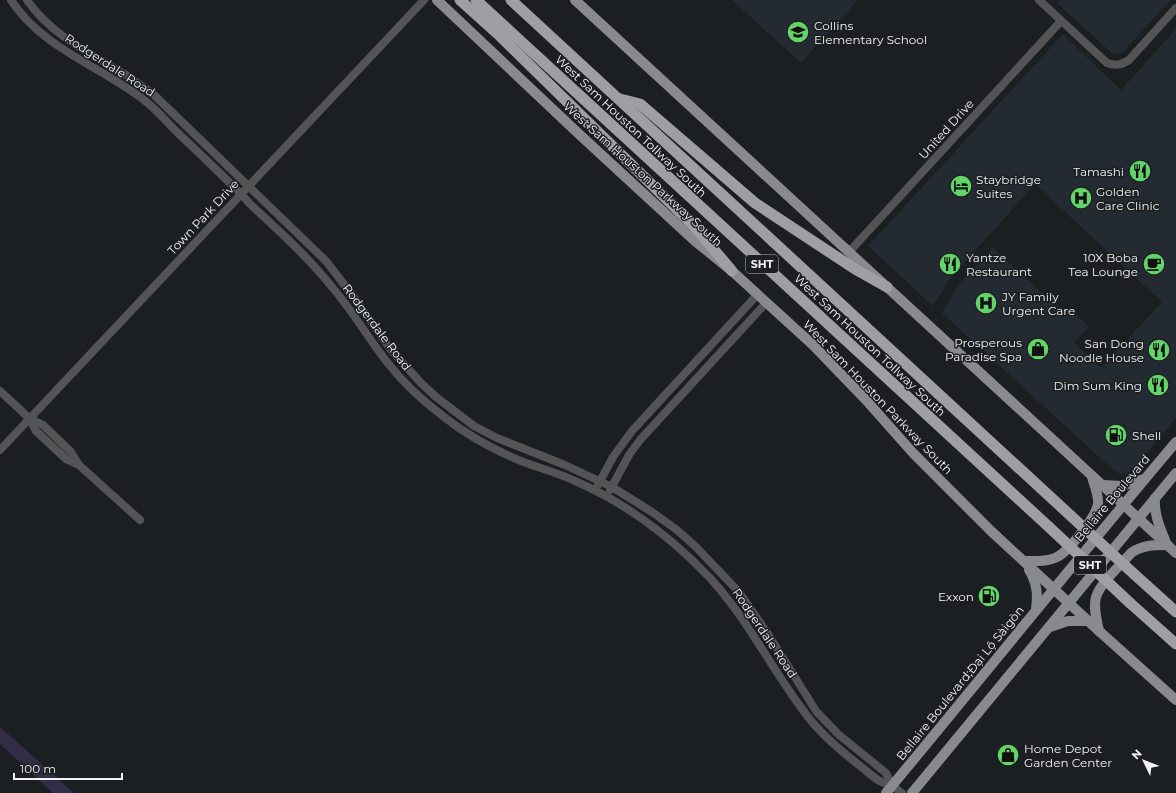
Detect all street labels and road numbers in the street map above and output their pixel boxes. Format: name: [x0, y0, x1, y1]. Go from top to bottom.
street label: Rodgerdale Road: [62, 30, 158, 100]
street label: West Sam Houston Tollway South: [552, 52, 710, 200]
street label: United Drive: [915, 96, 977, 162]
street label: West Sam Houston Parkway South: [560, 99, 726, 249]
street label: Town Park Drive: [164, 176, 242, 258]
road number: SHT: [746, 255, 778, 273]
street label: West Sam Houston Tollway South: [791, 271, 949, 419]
street label: Rodgerdale Road: [340, 281, 414, 373]
street label: West Sam Houston Parkway South: [800, 317, 956, 477]
street label: Bellaire Boulevard: [1071, 451, 1153, 545]
road number: SHT: [1074, 556, 1106, 574]
street label: Rodgerdale Road: [730, 585, 800, 681]
street label: Bellaire Boulevard;Đại Lộ Sàigòn: [893, 603, 1027, 763]

